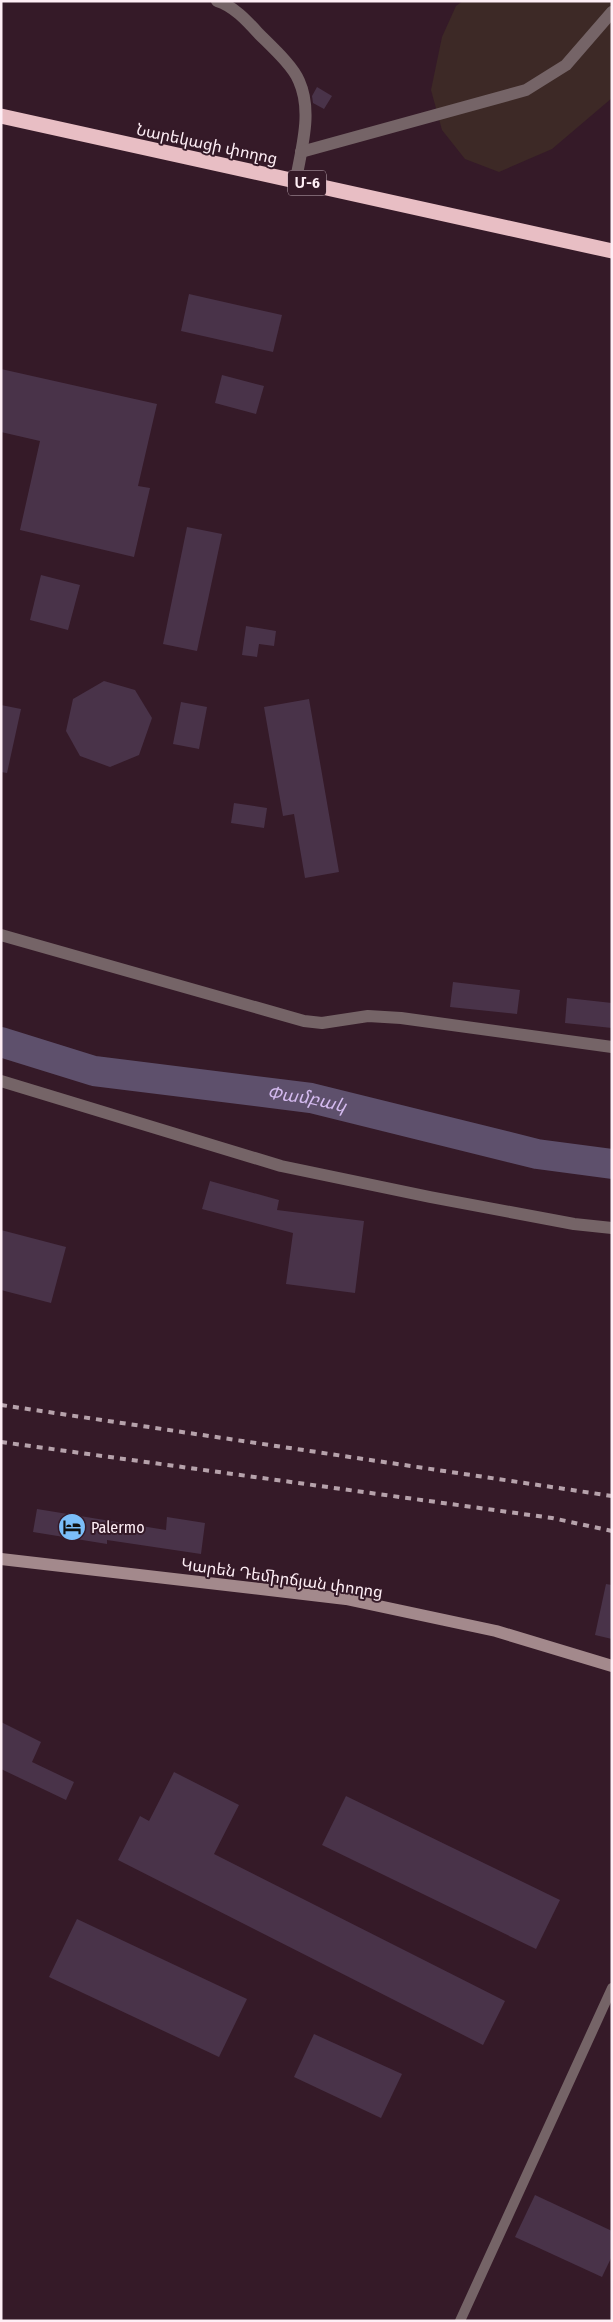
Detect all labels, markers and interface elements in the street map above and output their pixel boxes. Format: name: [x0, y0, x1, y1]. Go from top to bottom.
street label: Նարեկացի փողոց: [135, 120, 279, 168]
road number: Մ-6: [288, 170, 326, 196]
water label: Փամբակ: [266, 1082, 350, 1118]
hotel icon: Palermo: [57, 1512, 87, 1542]
place label: Palermo: [91, 1518, 145, 1537]
street label: Կարեն Դեմիրճյան փողոց: [180, 1554, 384, 1602]

